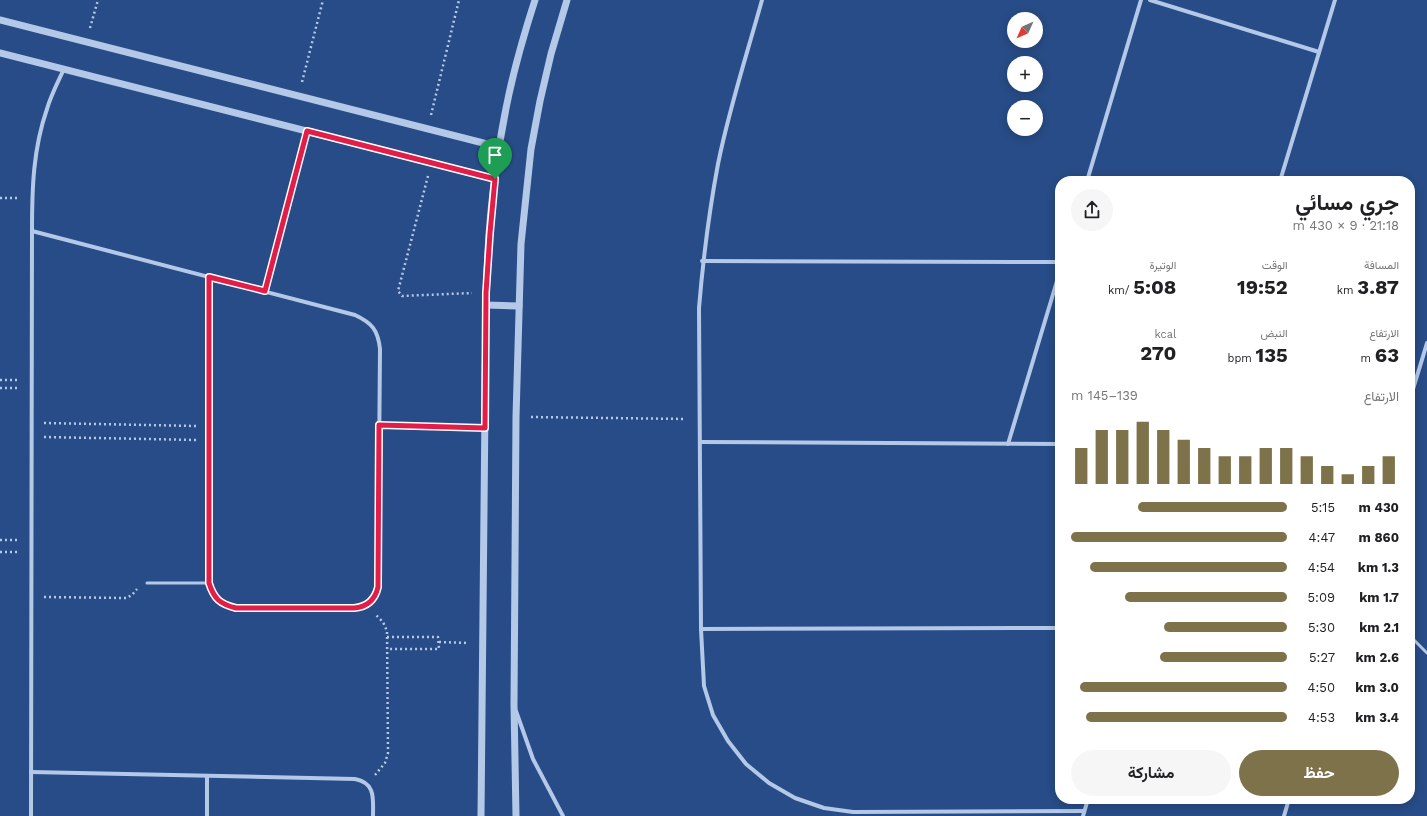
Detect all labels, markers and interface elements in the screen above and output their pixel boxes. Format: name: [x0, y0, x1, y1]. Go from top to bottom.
north arrow: [1007, 12, 1043, 48]
map controls: [1007, 12, 1043, 136]
button: +: [1007, 56, 1043, 92]
button: −: [1007, 100, 1043, 136]
pin: [478, 138, 512, 179]
icon: arrive: [484, 144, 506, 166]
button: share: [1071, 189, 1113, 231]
text: جري مسائي: [1295, 190, 1399, 215]
text: 21:18 · 9 × 430 m: [1292, 218, 1399, 233]
text: الوتيرة: [1149, 259, 1176, 272]
text: الوقت: [1262, 259, 1288, 272]
text: المسافة: [1364, 259, 1399, 272]
text: 5:08: [1133, 275, 1176, 299]
text: 19:52: [1237, 275, 1288, 299]
text: 3.87: [1357, 275, 1399, 299]
text: /km: [1108, 284, 1133, 297]
text: km: [1337, 284, 1357, 297]
text: النبض: [1260, 327, 1288, 340]
text: الارتفاع: [1369, 327, 1399, 340]
text: kcal: [1155, 328, 1176, 341]
text: 270: [1140, 341, 1176, 365]
text: 135: [1256, 343, 1288, 367]
text: 63: [1375, 343, 1399, 367]
text: bpm: [1227, 352, 1256, 365]
text: m: [1361, 352, 1375, 365]
text: 139–145 m: [1071, 388, 1138, 403]
text: الارتفاع: [1364, 389, 1399, 404]
text: 5:15: [1311, 500, 1335, 515]
text: 430 m: [1359, 500, 1399, 515]
text: 4:47: [1309, 530, 1335, 545]
text: 860 m: [1359, 530, 1399, 545]
text: 4:54: [1308, 560, 1335, 575]
text: 1.3 km: [1358, 560, 1399, 575]
text: 5:09: [1307, 590, 1335, 605]
text: 1.7 km: [1359, 590, 1399, 605]
text: 5:30: [1308, 620, 1335, 635]
text: 2.1 km: [1359, 620, 1399, 635]
text: 5:27: [1309, 650, 1335, 665]
text: 2.6 km: [1356, 650, 1399, 665]
text: 4:50: [1308, 680, 1335, 695]
text: 3.0 km: [1355, 680, 1399, 695]
text: 4:53: [1308, 710, 1335, 725]
text: 3.4 km: [1355, 710, 1399, 725]
button: مشاركة: [1071, 750, 1231, 796]
button: حفظ: [1239, 750, 1399, 796]

